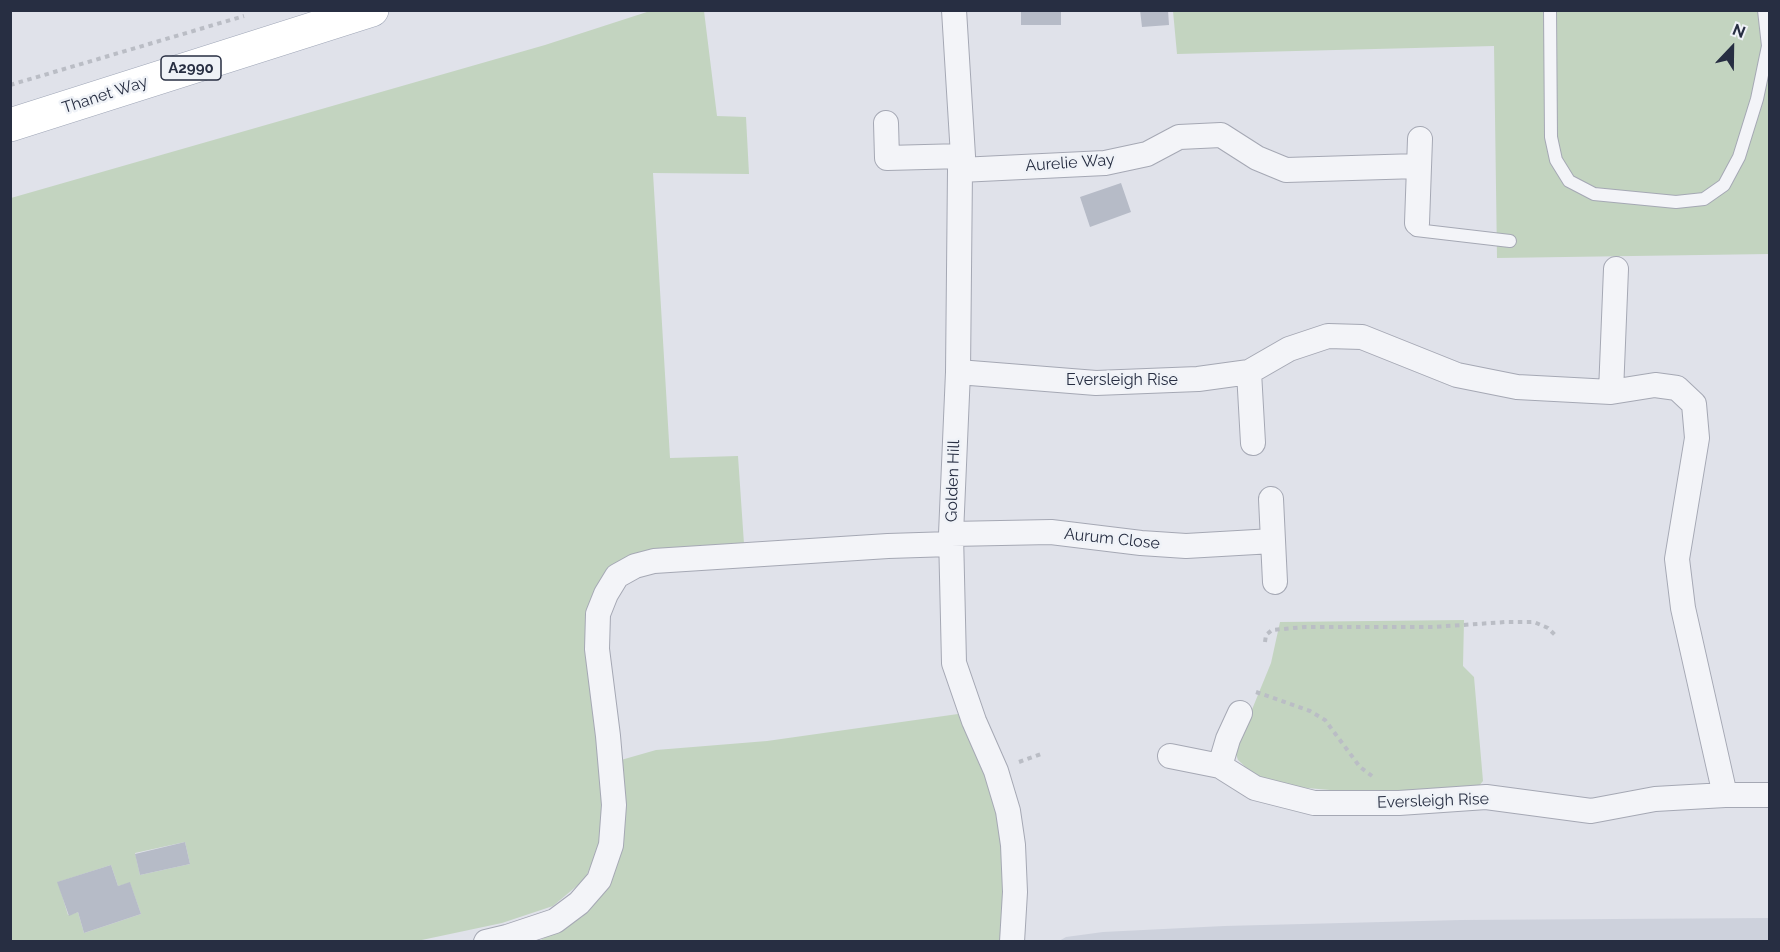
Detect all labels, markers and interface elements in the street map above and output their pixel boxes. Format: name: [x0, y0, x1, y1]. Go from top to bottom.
north arrow: [1702, 18, 1762, 78]
text: N: [1730, 20, 1748, 42]
road number: A2990: [161, 56, 221, 80]
street label: Thanet Way: [60, 72, 150, 118]
street label: Aurelie Way: [1025, 150, 1115, 176]
street label: Eversleigh Rise: [1066, 370, 1178, 390]
street label: Golden Hill: [942, 440, 964, 522]
street label: Aurum Close: [1063, 524, 1161, 554]
street label: Eversleigh Rise: [1377, 789, 1489, 813]

